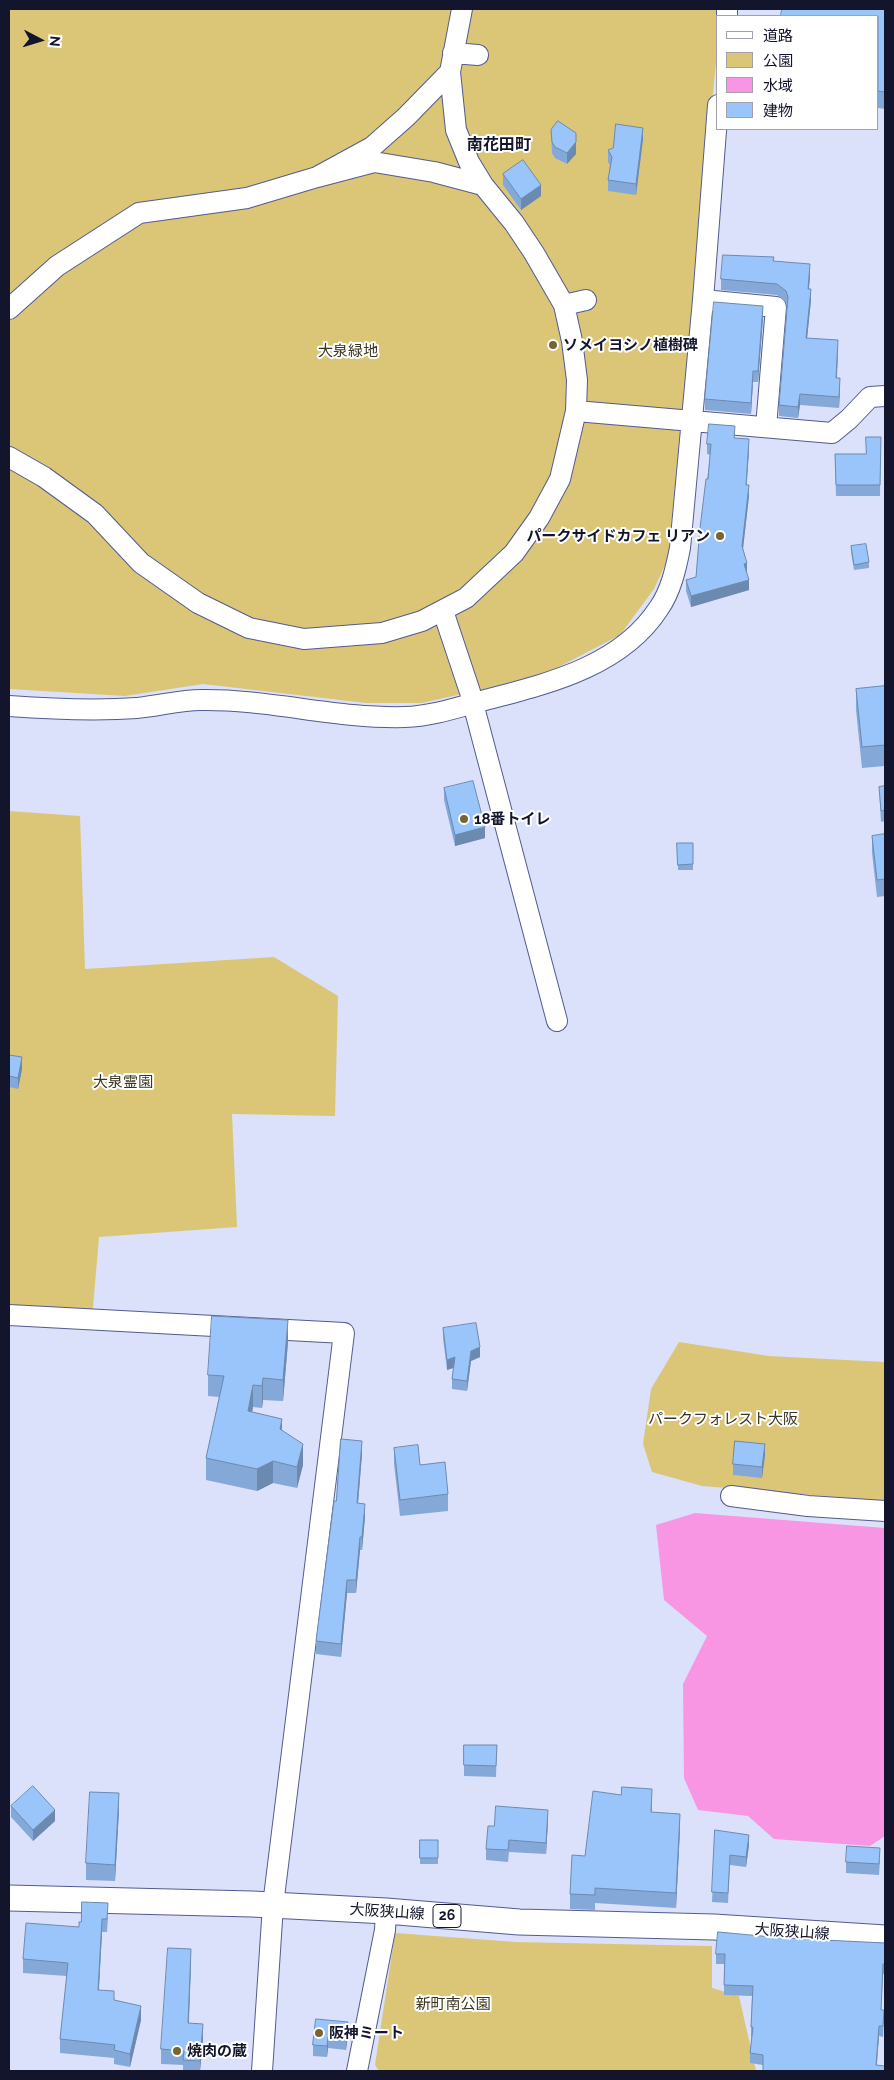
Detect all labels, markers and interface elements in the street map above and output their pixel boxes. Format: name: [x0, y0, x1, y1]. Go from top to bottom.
north arrow: [15, 15, 65, 65]
legend: [716, 15, 879, 130]
text: 道路: [763, 27, 793, 45]
text: N: [47, 35, 63, 47]
text: 公園: [763, 52, 793, 70]
text: 水域: [763, 77, 793, 95]
text: 建物: [763, 102, 793, 120]
district label: 南花田町: [467, 135, 531, 155]
place label: ソメイヨシノ植樹碑: [563, 336, 698, 354]
marker: ソメイヨシノ植樹碑: [547, 339, 559, 351]
park label: 大泉緑地: [318, 342, 378, 360]
place label: パークサイドカフェ リアン: [526, 527, 710, 545]
marker: パークサイドカフェ リアン: [714, 530, 726, 542]
place label: 18番トイレ: [474, 810, 550, 828]
marker: 18番トイレ: [458, 813, 470, 825]
park label: 大泉霊園: [93, 1073, 153, 1091]
park label: パークフォレスト大阪: [648, 1410, 798, 1428]
street label: 大阪狭山線: [349, 1900, 425, 1924]
road number: 26: [433, 1904, 461, 1928]
street label: 大阪狭山線: [754, 1920, 830, 1944]
park label: 新町南公園: [416, 1995, 490, 2013]
place label: 阪神ミート: [329, 2024, 404, 2042]
marker: 阪神ミート: [313, 2027, 325, 2039]
place label: 焼肉の蔵: [187, 2042, 247, 2060]
marker: 焼肉の蔵: [171, 2045, 183, 2057]

